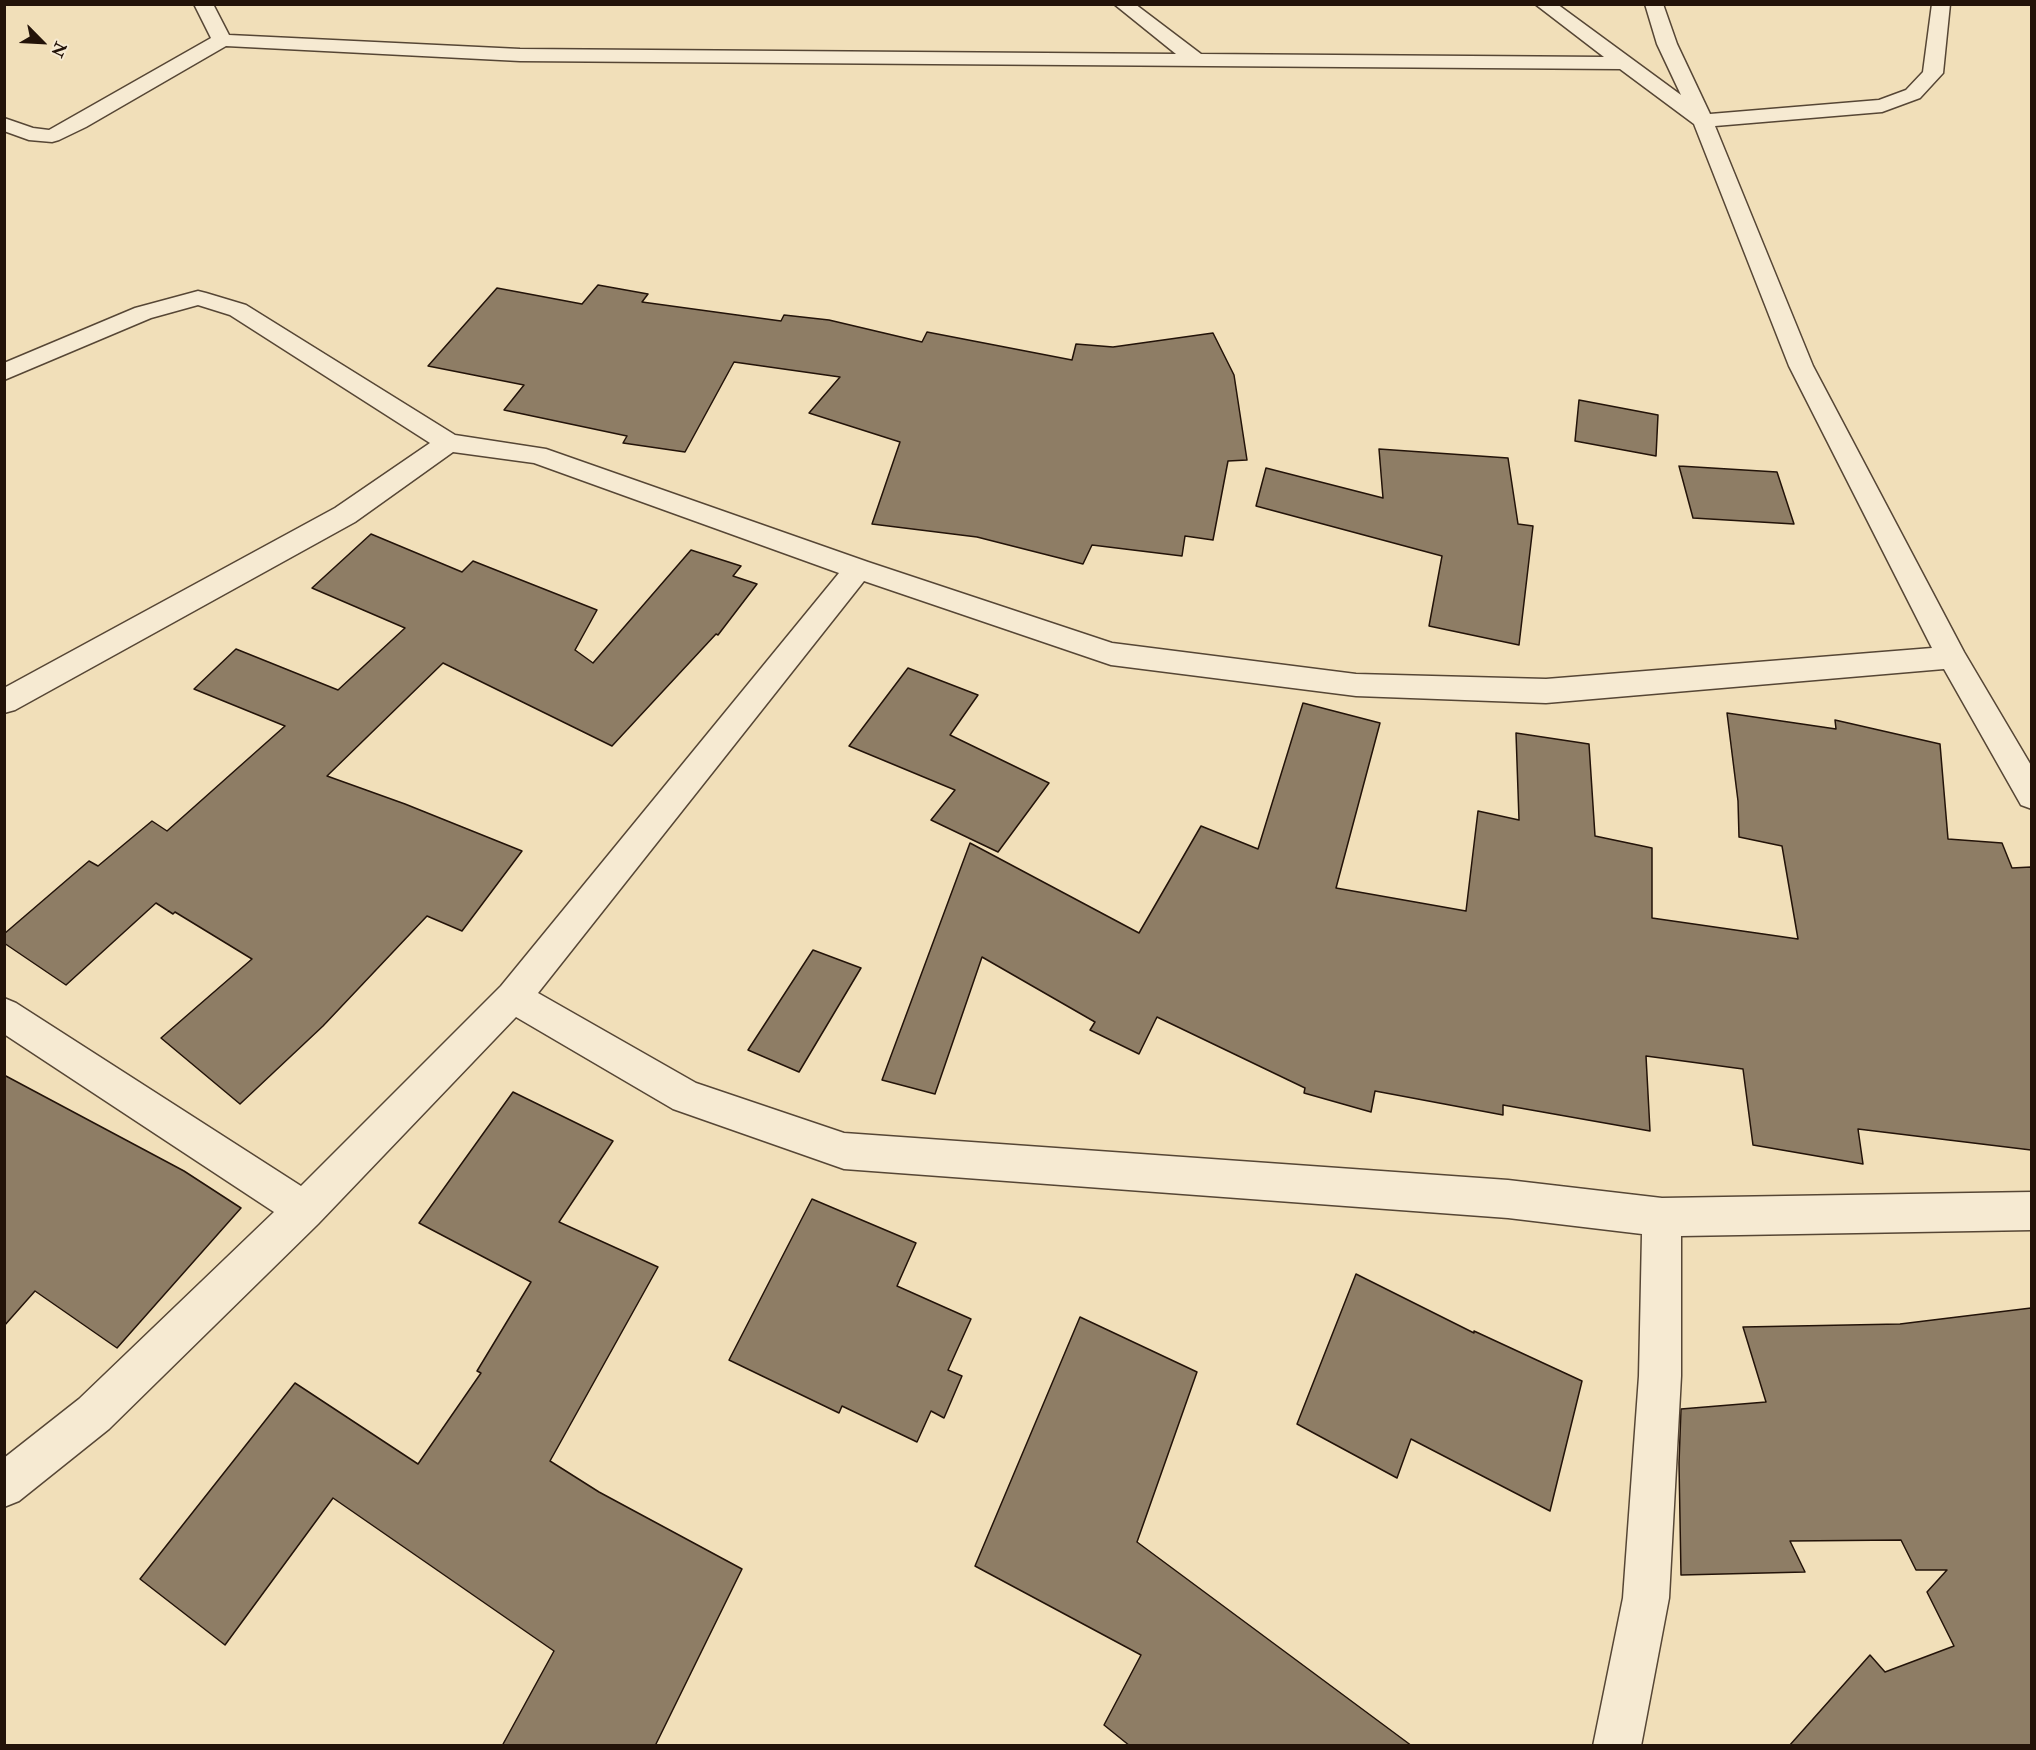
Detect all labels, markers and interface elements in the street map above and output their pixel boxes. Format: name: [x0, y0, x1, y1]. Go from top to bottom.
north arrow: [12, 12, 72, 72]
text: N: [46, 39, 70, 60]

